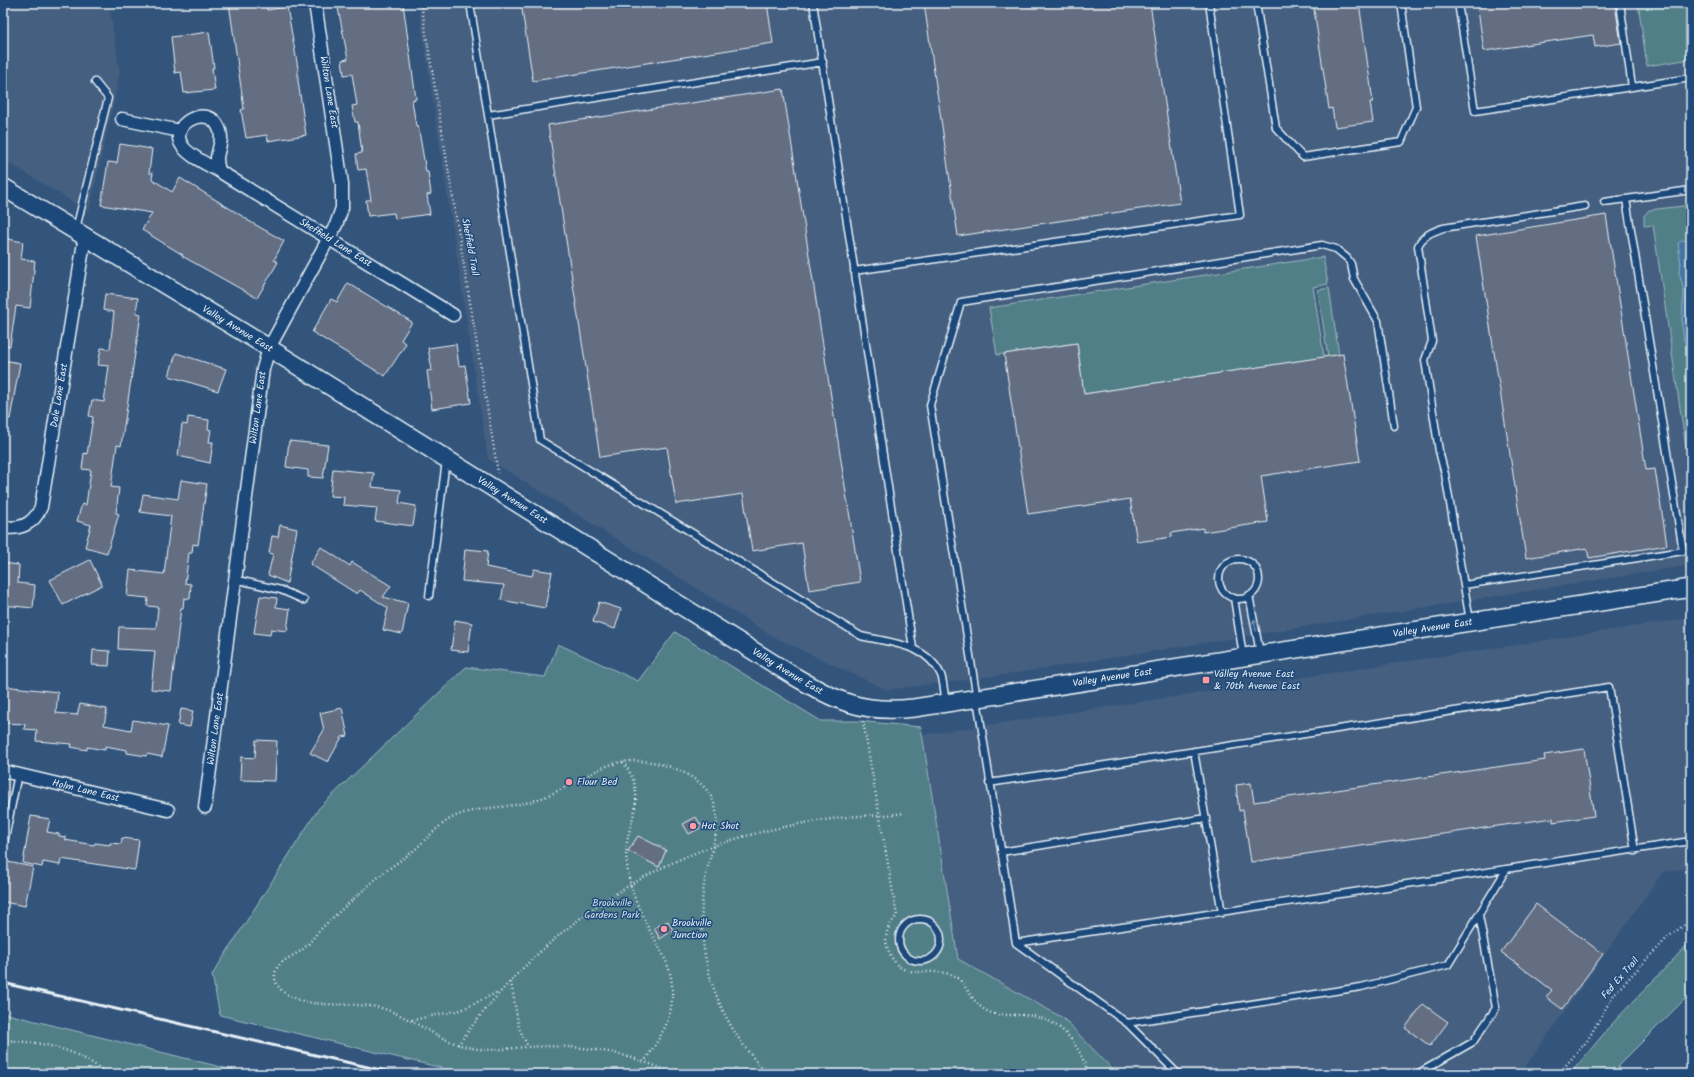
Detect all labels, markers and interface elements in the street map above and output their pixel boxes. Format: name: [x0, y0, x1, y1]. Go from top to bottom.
street label: Wilton Lane East: [315, 55, 343, 129]
street label: Sheffield Lane East: [296, 214, 375, 271]
street label: Sheffield Trail: [457, 217, 483, 278]
street label: Valley Avenue East: [199, 301, 276, 357]
street label: Dale Lane East: [46, 362, 72, 429]
street label: Wilton Lane East: [245, 370, 271, 445]
street label: Valley Avenue East: [474, 472, 551, 528]
street label: Valley Avenue East: [1392, 614, 1474, 642]
one-way arrow: [1250, 619, 1258, 632]
street label: Valley Avenue East: [749, 644, 826, 699]
street label: Valley Avenue East: [1072, 663, 1154, 691]
place label: Valley Avenue East & 70th Avenue East: [1214, 666, 1300, 694]
marker: Valley Avenue East & 70th Avenue East: [1201, 675, 1211, 685]
street label: Wilton Lane East: [203, 691, 228, 766]
place label: Flour Bed: [577, 774, 618, 790]
street label: Holm Lane East: [51, 775, 121, 806]
marker: Flour Bed: [564, 777, 574, 787]
place label: Hot Shot: [701, 818, 739, 834]
marker: Hot Shot: [688, 821, 698, 831]
park label: Brookville Gardens Park: [584, 895, 640, 923]
place label: Brookville Junction: [672, 915, 712, 943]
marker: Brookville Junction: [659, 924, 669, 934]
street label: Fed Ex Trail: [1597, 953, 1643, 1003]

